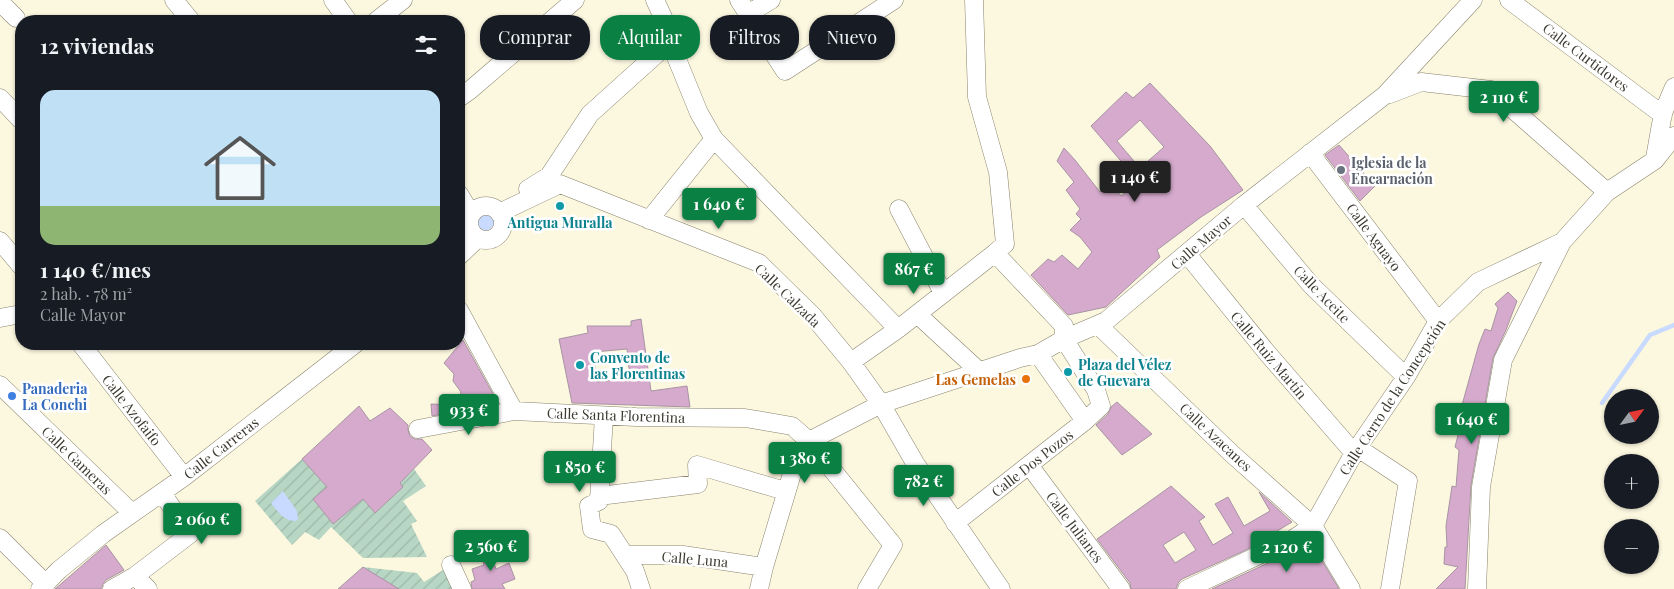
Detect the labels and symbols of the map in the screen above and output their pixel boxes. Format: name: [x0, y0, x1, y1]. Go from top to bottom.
street label: Calle Curtidores: [1539, 18, 1633, 96]
pin: 2 110 €: [1458, 80, 1550, 123]
place label: Iglesia de la Encarnación: [1351, 153, 1433, 188]
pin: 1 140 €: [1089, 160, 1181, 203]
marker: Iglesia de la Encarnación: [1335, 164, 1347, 176]
pin: 1 640 €: [673, 188, 765, 230]
street label: Calle Aguayo: [1342, 199, 1406, 275]
marker: Antigua Muralla: [554, 200, 566, 212]
street label: Calle Mayor: [1167, 210, 1236, 274]
place label: Antigua Muralla: [506, 213, 613, 232]
pin: 867 €: [879, 252, 949, 295]
street label: Calle Calzada: [751, 259, 825, 331]
street label: Calle Aceite: [1290, 261, 1354, 327]
street label: Calle Ruiz Martín: [1227, 307, 1312, 403]
street label: Calle Cerro de la Concepción: [1334, 315, 1450, 479]
place label: Convento de las Florentinas: [590, 348, 685, 383]
place label: Plaza del Vélez de Guevara: [1078, 355, 1172, 390]
marker: Convento de las Florentinas: [574, 359, 586, 371]
marker: Plaza del Vélez de Guevara: [1062, 366, 1074, 378]
street label: Calle Azofaifo: [98, 370, 166, 450]
place label: Las Gemelas: [935, 370, 1016, 389]
marker: Las Gemelas: [1020, 373, 1032, 385]
place label: Panaderia La Conchi: [22, 379, 88, 414]
north arrow: [1604, 389, 1659, 444]
marker: Panaderia La Conchi: [6, 390, 18, 402]
pin: 933 €: [434, 394, 504, 436]
street label: Calle Azacanes: [1176, 399, 1256, 475]
pin: 1 640 €: [1426, 402, 1518, 445]
street label: Calle Santa Florentina: [547, 403, 685, 427]
street label: Calle Carreras: [180, 413, 262, 483]
street label: Calle Gameras: [38, 422, 116, 498]
street label: Calle Dos Pozos: [987, 425, 1077, 501]
pin: 1 380 €: [759, 442, 851, 484]
pin: 1 850 €: [534, 450, 626, 493]
pin: 782 €: [889, 464, 959, 507]
street label: Calle Julianes: [1042, 488, 1108, 566]
pin: 2 060 €: [156, 502, 248, 545]
pin: 2 560 €: [445, 530, 537, 572]
pin: 2 120 €: [1241, 530, 1333, 573]
street label: Calle Luna: [661, 547, 729, 571]

